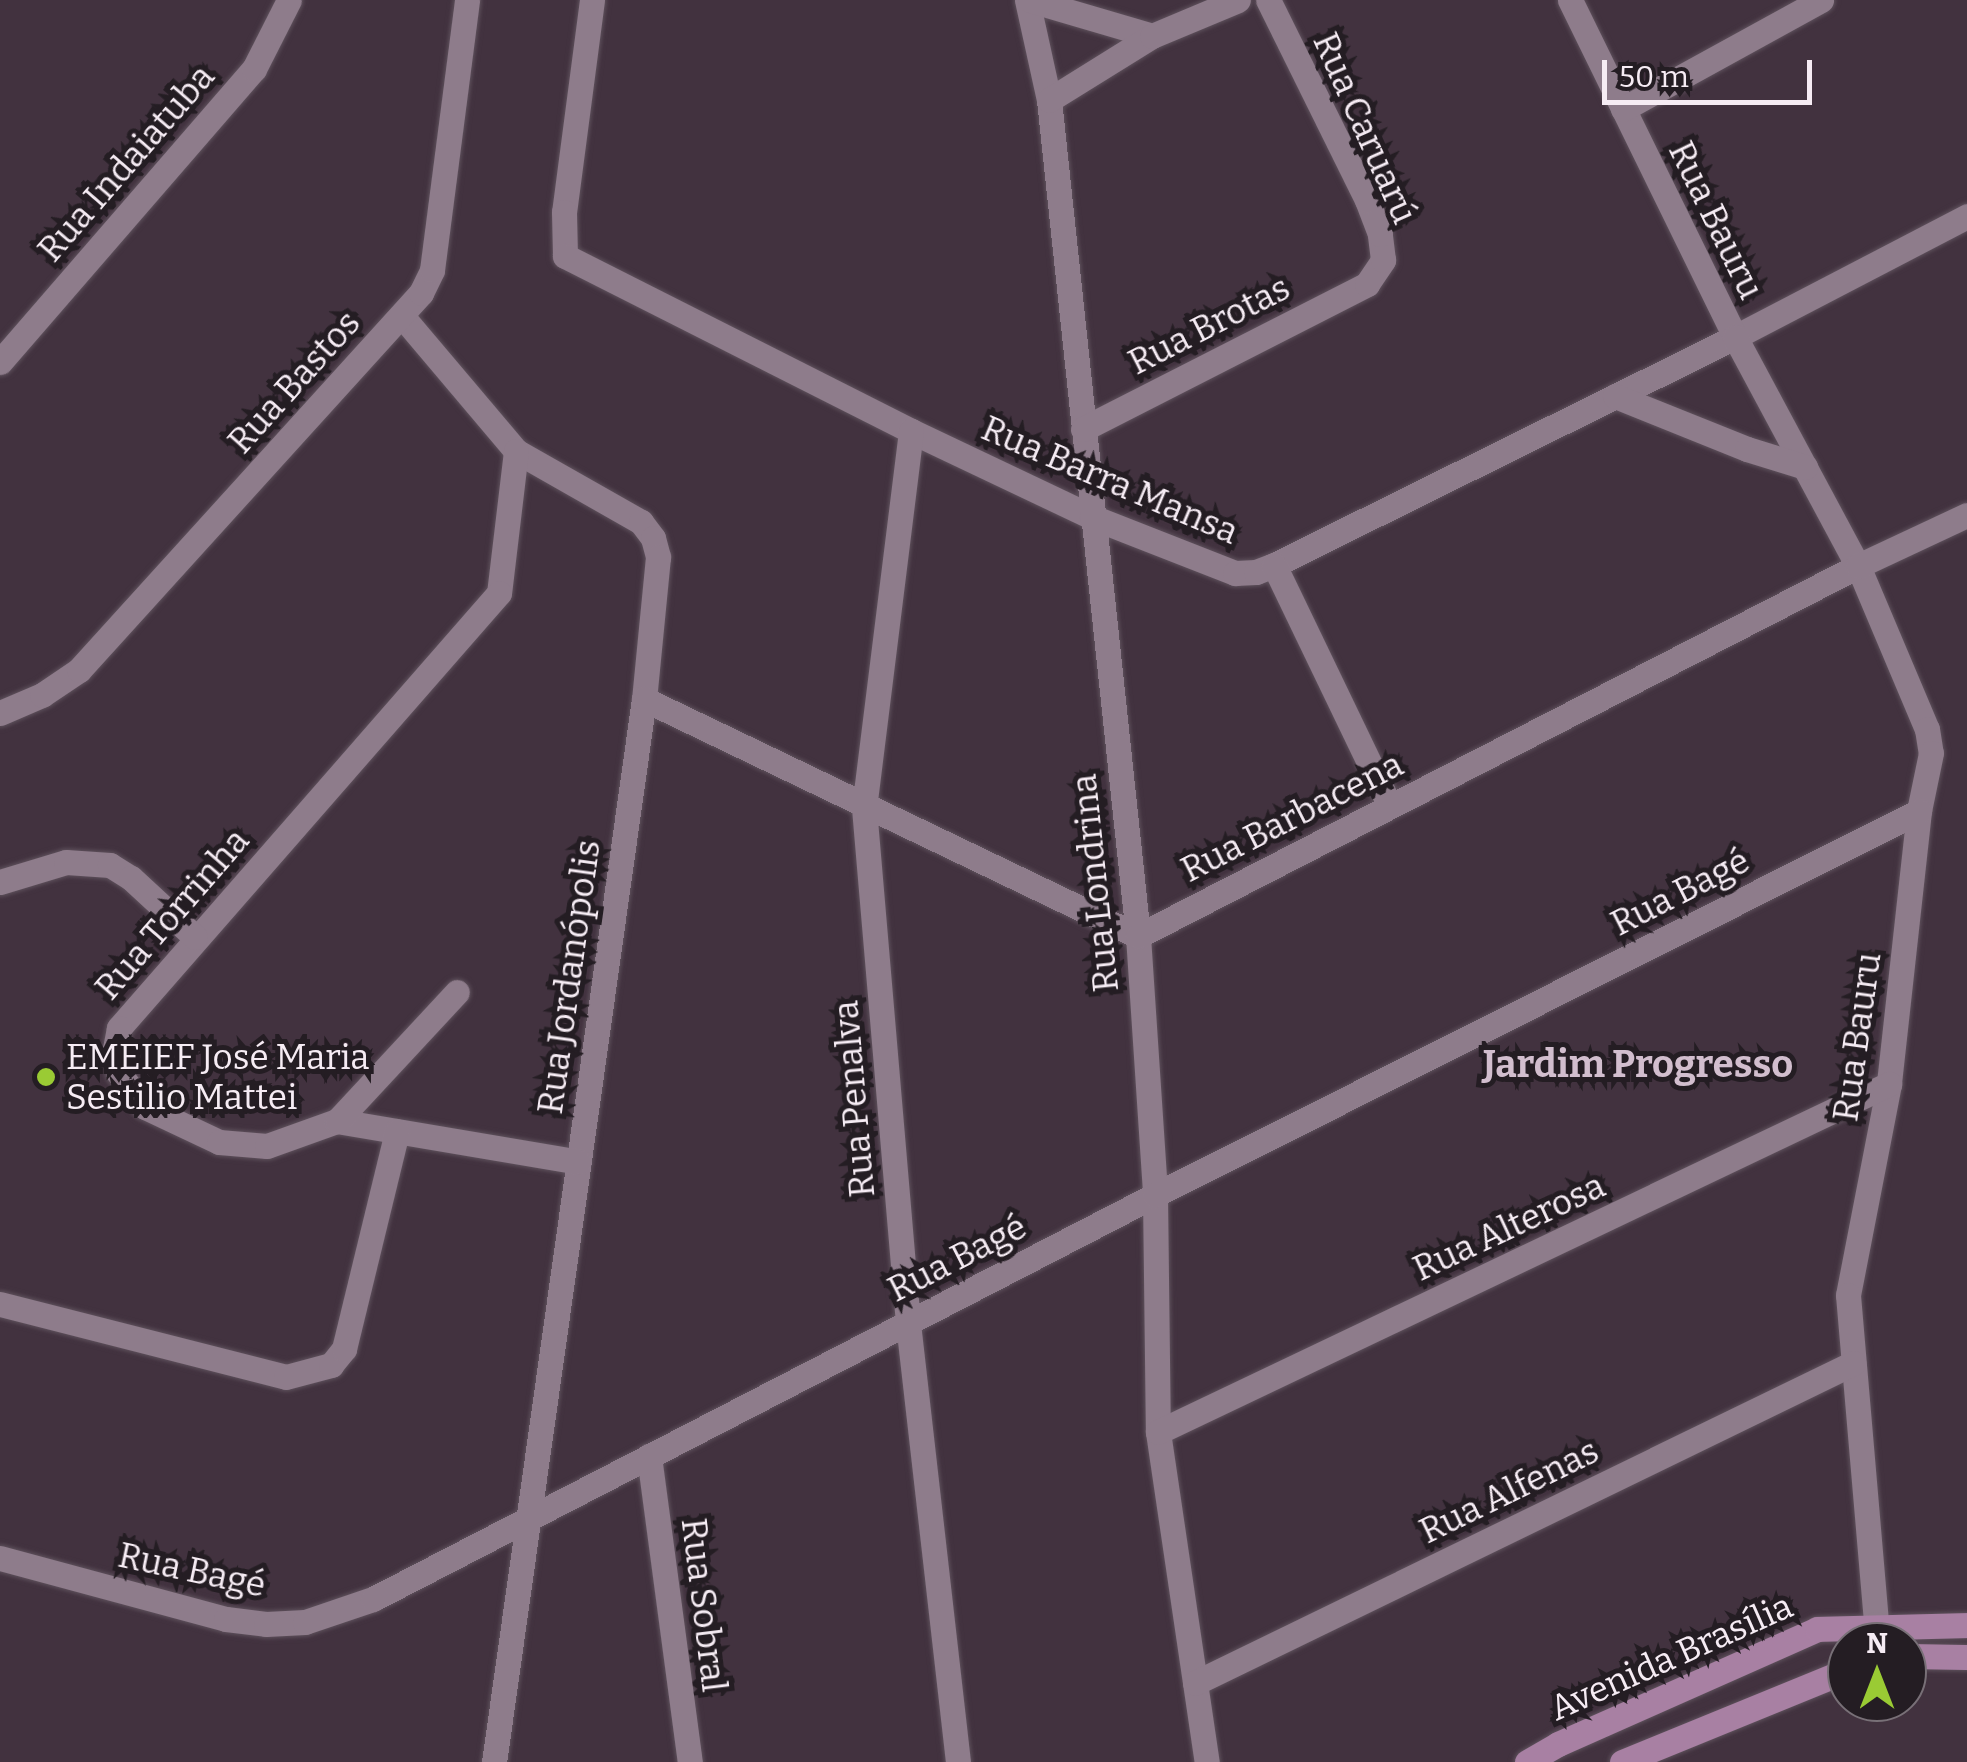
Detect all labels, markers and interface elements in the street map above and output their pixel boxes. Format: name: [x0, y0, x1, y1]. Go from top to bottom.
street label: Rua Caruarú: [1304, 26, 1426, 230]
scale bar: [1607, 40, 1817, 102]
street label: Rua Indaiatuba: [29, 56, 223, 270]
text: 50 m: [1619, 59, 1689, 95]
street label: Rua Bauru: [1660, 134, 1772, 306]
street label: Rua Brotas: [1121, 267, 1297, 383]
street label: Rua Bastos: [219, 302, 369, 462]
street label: Rua Barra Mansa: [975, 407, 1245, 553]
street label: Rua Barbacena: [1174, 743, 1410, 891]
street label: Rua Londrina: [1063, 772, 1127, 994]
street label: Rua Torrinha: [86, 820, 258, 1008]
street label: Rua Jordanópolis: [529, 837, 609, 1117]
street label: Rua Bagé: [1604, 839, 1756, 945]
street label: Rua Bauru: [1824, 950, 1890, 1124]
street label: Rua Penalva: [824, 999, 884, 1199]
place label: EMEIEF José Maria Sestilio Mattei: [66, 1036, 369, 1118]
district label: Jardim Progresso: [1483, 1042, 1793, 1088]
marker: EMEIEF José Maria Sestilio Mattei: [35, 1066, 57, 1088]
street label: Rua Alterosa: [1406, 1164, 1612, 1290]
street label: Rua Bagé: [881, 1205, 1033, 1311]
street label: Rua Alfenas: [1413, 1430, 1605, 1552]
street label: Rua Sobral: [673, 1516, 735, 1694]
street label: Rua Bagé: [115, 1534, 269, 1606]
street label: Avenida Brasília: [1543, 1585, 1799, 1729]
north arrow: [1827, 1622, 1927, 1722]
text: N: [1866, 1627, 1888, 1660]

